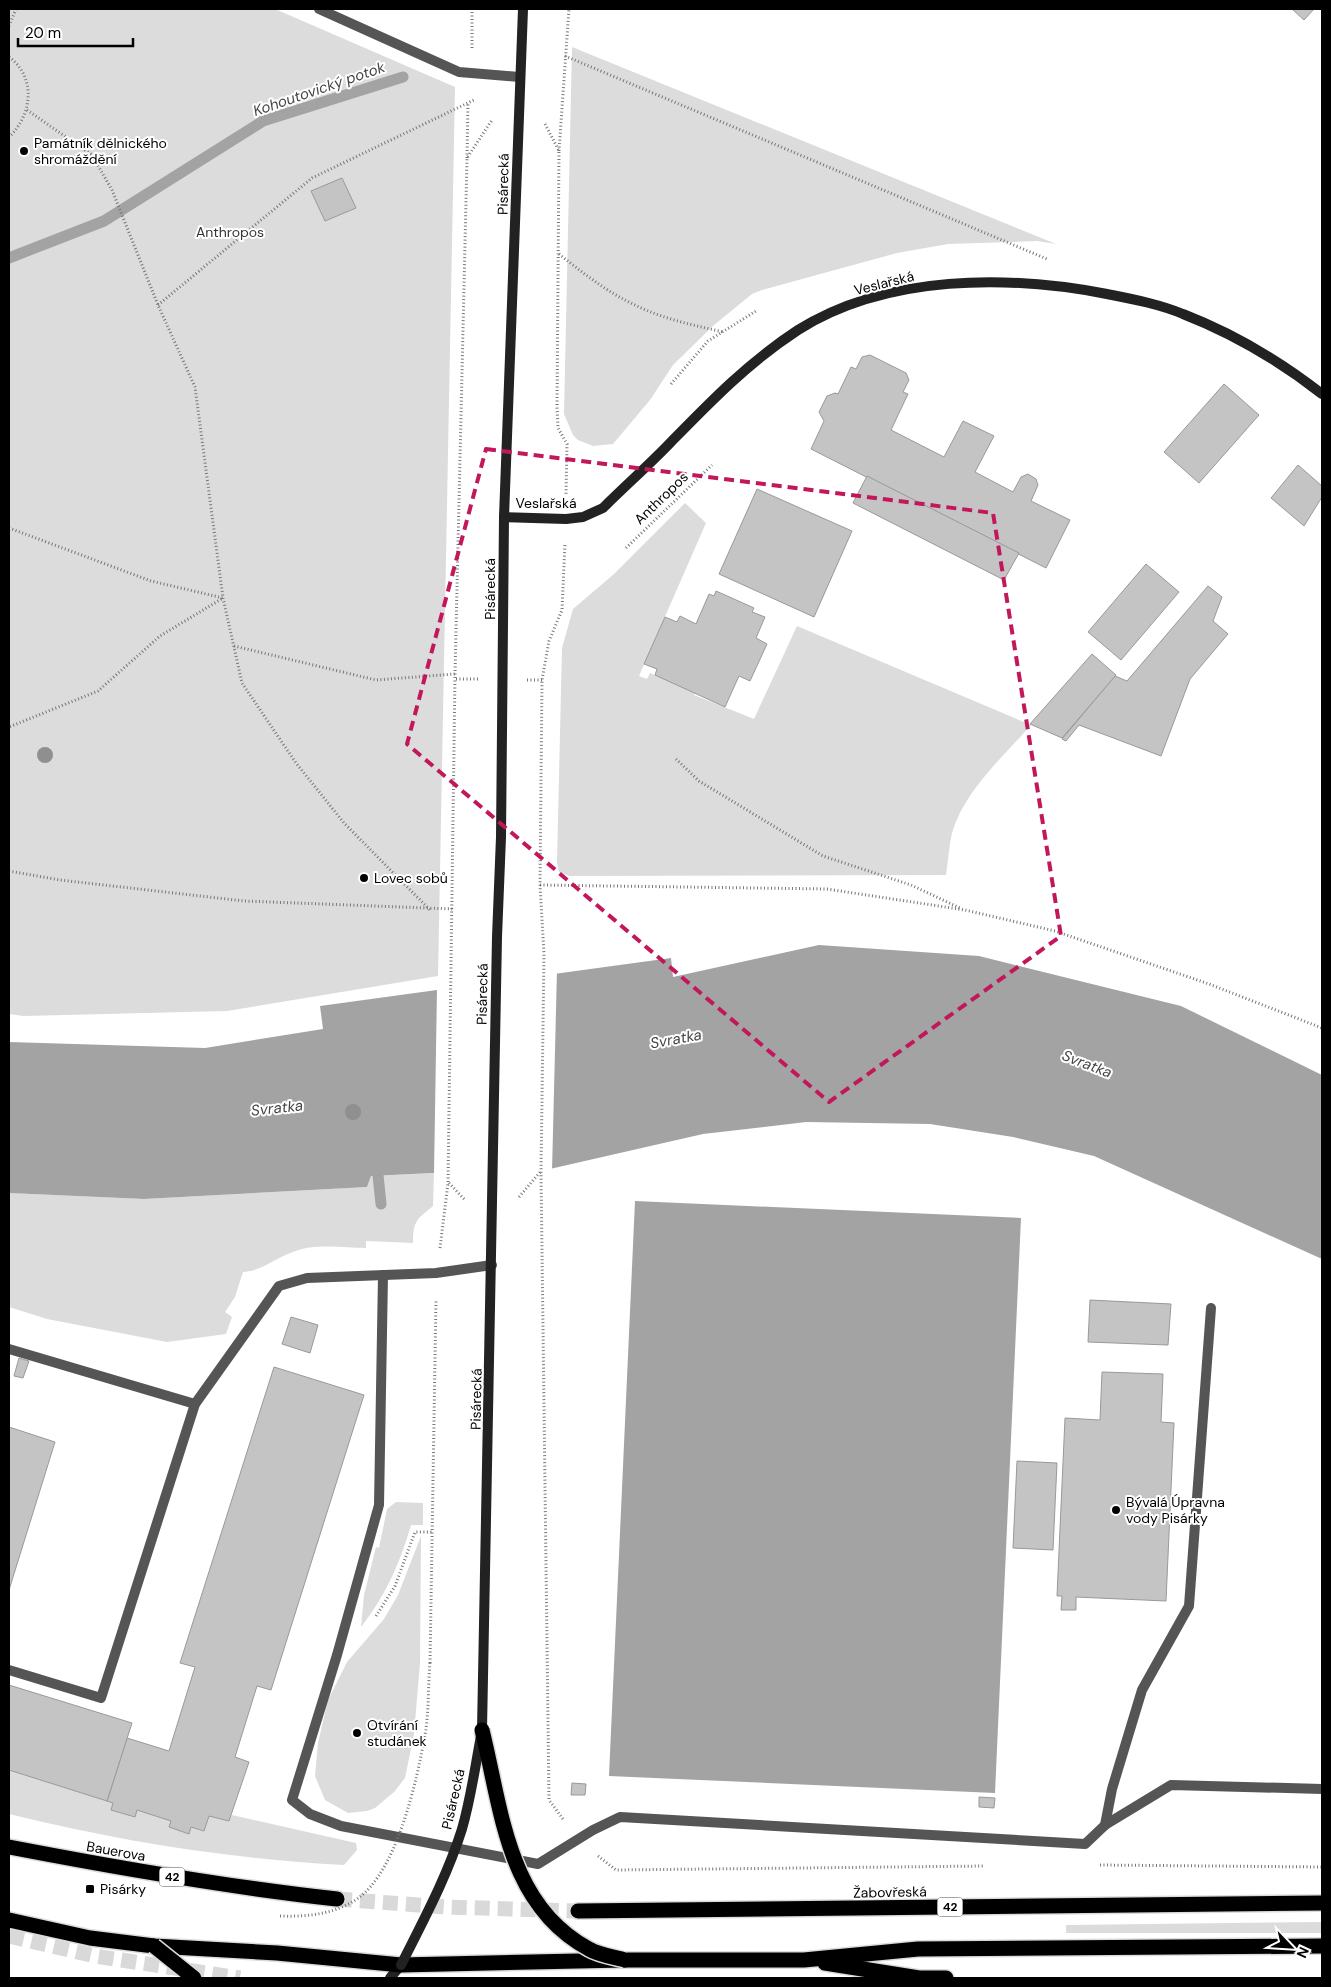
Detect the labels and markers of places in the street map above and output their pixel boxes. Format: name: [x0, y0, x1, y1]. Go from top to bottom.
place label: Památník dělnického shromáždění: [34, 134, 167, 168]
marker: Památník dělnického shromáždění: [18, 145, 30, 157]
place label: Lovec sobů: [374, 869, 448, 887]
marker: Lovec sobů: [358, 872, 370, 884]
place label: Bývalá Úpravna vody Pisárky: [1126, 1493, 1225, 1527]
marker: Bývalá Úpravna vody Pisárky: [1110, 1504, 1122, 1516]
place label: Otvírání studánek: [367, 1716, 427, 1750]
marker: Otvírání studánek: [351, 1727, 363, 1739]
place label: Pisárky: [100, 1880, 146, 1898]
marker: Pisárky: [84, 1883, 96, 1895]

